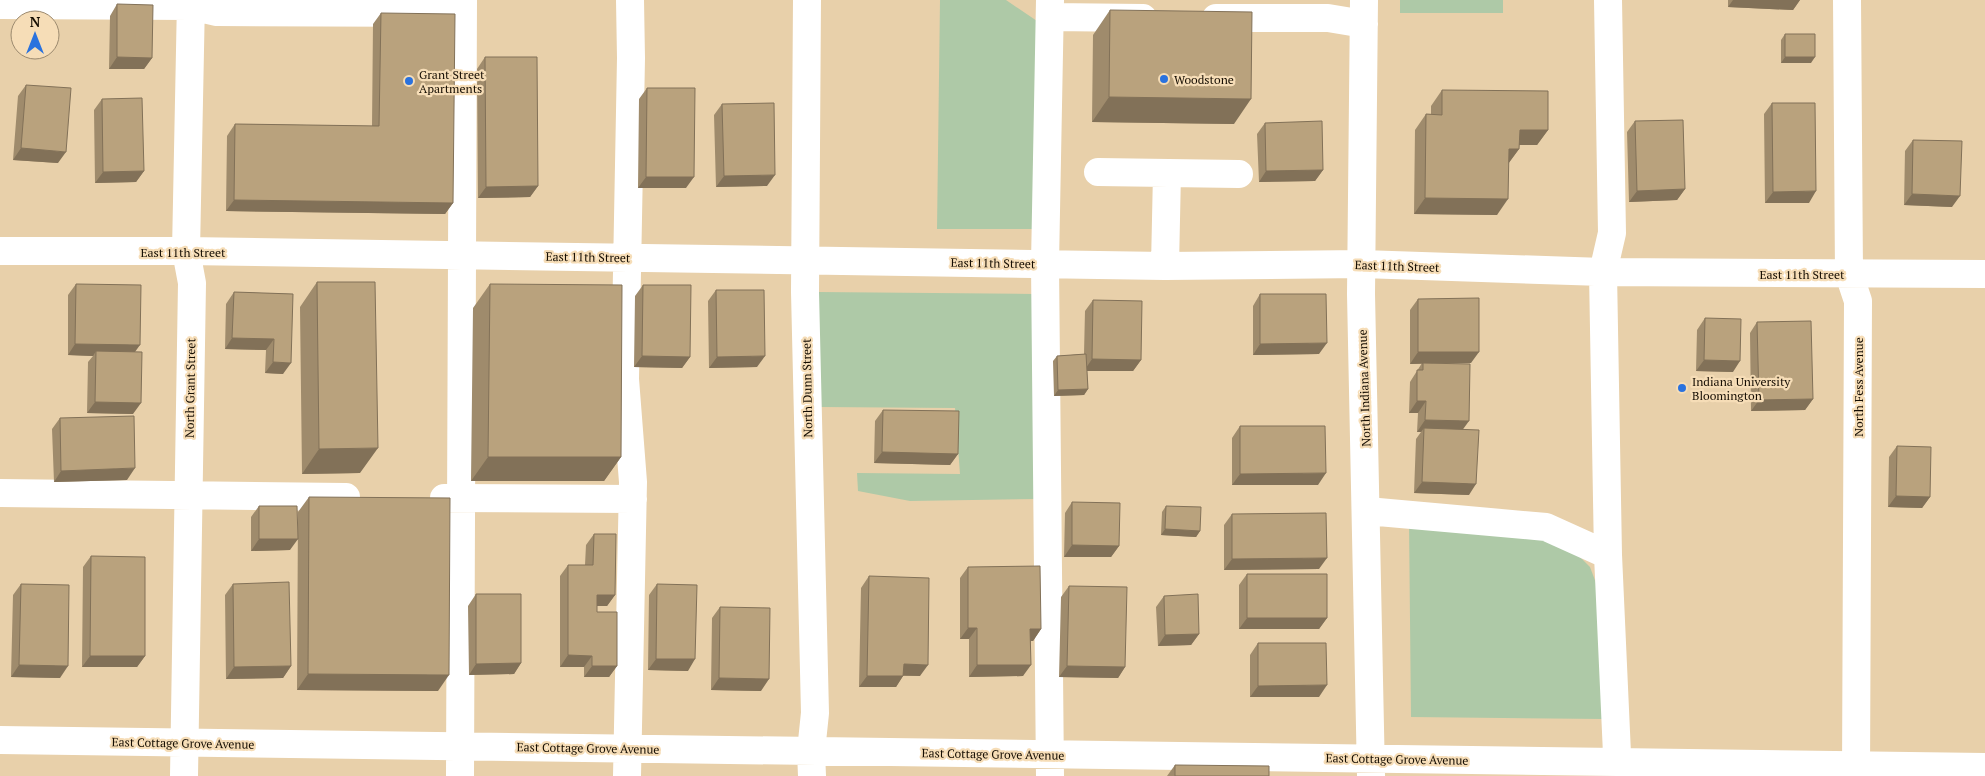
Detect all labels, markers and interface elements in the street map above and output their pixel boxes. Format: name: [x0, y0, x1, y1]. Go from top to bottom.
north arrow: [10, 10, 60, 60]
text: N: [30, 12, 41, 31]
place label: Grant Street Apartments: [419, 67, 485, 96]
place label: Woodstone: [1174, 72, 1234, 87]
marker: Woodstone: [1158, 73, 1170, 85]
marker: Grant Street Apartments: [403, 75, 415, 87]
street label: East 11th Street: [141, 245, 226, 260]
street label: East 11th Street: [545, 249, 631, 265]
street label: East 11th Street: [950, 255, 1036, 271]
street label: East 11th Street: [1354, 257, 1440, 275]
street label: East 11th Street: [1760, 267, 1845, 282]
street label: North Indiana Avenue: [1354, 329, 1374, 447]
street label: North Grant Street: [182, 337, 198, 438]
street label: North Fess Avenue: [1851, 337, 1866, 437]
street label: North Dunn Street: [799, 338, 815, 438]
place label: Indiana University Bloomington: [1692, 374, 1791, 403]
marker: Indiana University Bloomington: [1676, 382, 1688, 394]
street label: East Cottage Grove Avenue: [111, 734, 255, 752]
street label: East Cottage Grove Avenue: [516, 739, 660, 757]
street label: East Cottage Grove Avenue: [921, 745, 1065, 763]
street label: East Cottage Grove Avenue: [1325, 750, 1469, 768]

